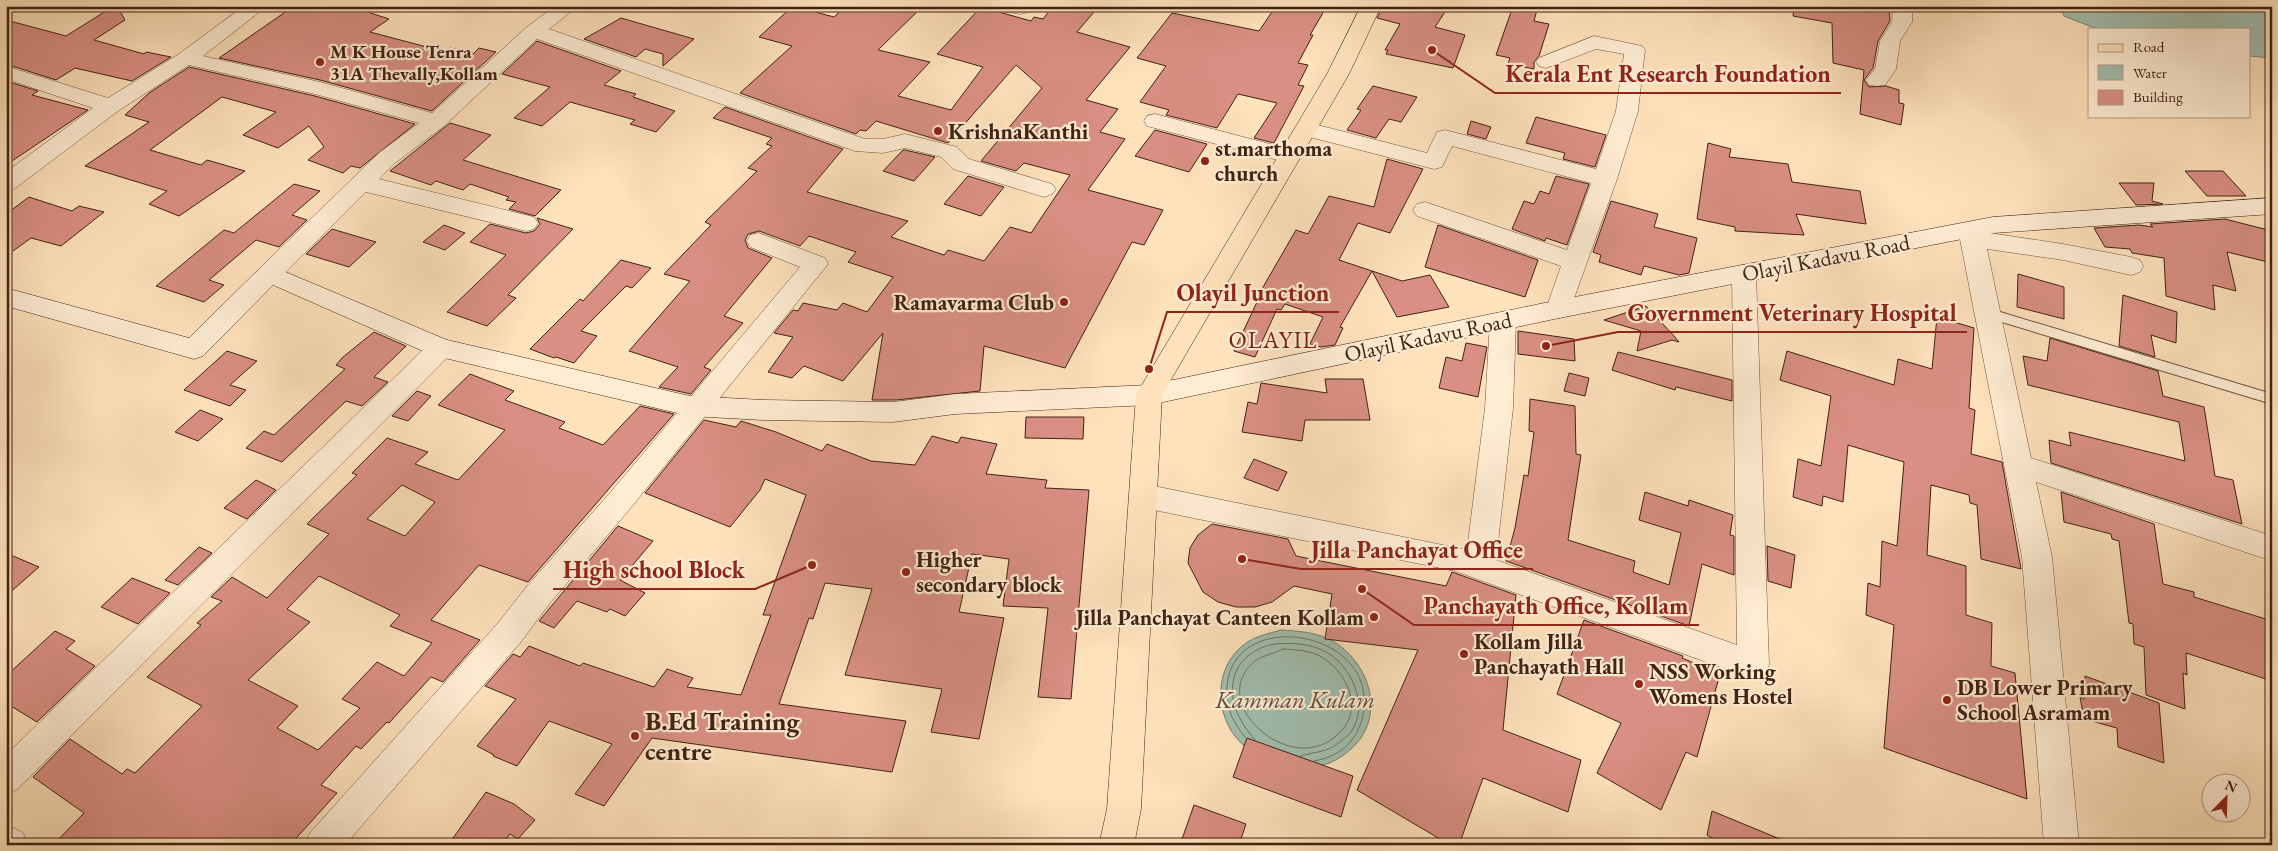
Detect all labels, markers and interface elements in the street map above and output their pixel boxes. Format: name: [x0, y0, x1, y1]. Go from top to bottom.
legend: [2088, 28, 2250, 118]
text: Road: [2133, 37, 2165, 56]
place label: M K House Tenra 31A Thevally,Kollam: [330, 39, 498, 86]
callout: Kerala Ent Research Foundation: [1495, 54, 1841, 93]
marker: M K House Tenra 31A Thevally,Kollam: [314, 56, 326, 68]
text: Kerala Ent Research Foundation: [1505, 58, 1831, 89]
text: Water: [2133, 63, 2167, 82]
text: Building: [2133, 87, 2183, 106]
place label: KrishnaKanthi: [948, 117, 1089, 146]
marker: KrishnaKanthi: [932, 125, 944, 137]
place label: st.marthoma church: [1215, 134, 1332, 188]
marker: st.marthoma church: [1199, 155, 1211, 167]
street label: Olayil Kadavu Road: [1740, 227, 1913, 288]
callout: Olayil Junction: [1167, 273, 1339, 312]
text: Olayil Junction: [1177, 277, 1330, 309]
place label: Ramavarma Club: [894, 288, 1054, 317]
callout: Government Veterinary Hospital: [1618, 293, 1967, 332]
marker: Ramavarma Club: [1058, 296, 1070, 308]
text: Government Veterinary Hospital: [1628, 297, 1957, 329]
street label: Olayil Kadavu Road: [1342, 305, 1515, 369]
district label: OLAYIL: [1228, 324, 1318, 355]
callout: Jilla Panchayat Office: [1301, 530, 1533, 569]
text: Jilla Panchayat Office: [1309, 534, 1523, 566]
place label: Higher secondary block: [916, 545, 1063, 599]
callout: High school Block: [553, 550, 755, 589]
text: High school Block: [563, 554, 746, 586]
marker: Higher secondary block: [900, 566, 912, 578]
callout: Panchayath Office, Kollam: [1414, 586, 1699, 625]
text: Panchayath Office, Kollam: [1424, 590, 1688, 622]
place label: Jilla Panchayat Canteen Kollam: [1074, 603, 1364, 632]
marker: Jilla Panchayat Canteen Kollam: [1368, 611, 1380, 623]
place label: Kollam Jilla Panchayath Hall: [1474, 627, 1624, 681]
marker: Kollam Jilla Panchayath Hall: [1458, 648, 1470, 660]
place label: NSS Working Womens Hostel: [1649, 657, 1793, 711]
place label: DB Lower Primary School Asramam: [1957, 673, 2133, 727]
marker: NSS Working Womens Hostel: [1633, 678, 1645, 690]
water label: Kamman Kulam: [1214, 684, 1375, 715]
marker: DB Lower Primary School Asramam: [1941, 694, 1953, 706]
place label: B.Ed Training centre: [645, 704, 801, 768]
marker: B.Ed Training centre: [629, 730, 641, 742]
north arrow: [2200, 774, 2250, 824]
text: N: [2222, 776, 2240, 797]

